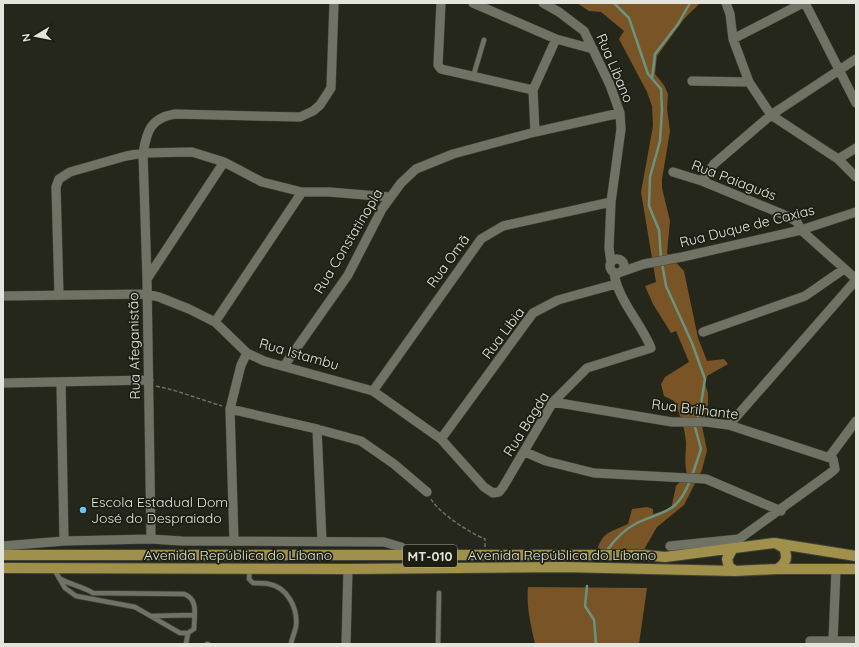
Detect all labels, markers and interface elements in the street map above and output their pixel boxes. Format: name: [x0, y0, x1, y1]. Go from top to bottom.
north arrow: [16, 16, 56, 56]
street label: Rua Libano: [592, 31, 638, 105]
text: N: [19, 33, 34, 43]
street label: Rua Paiaguás: [689, 156, 779, 204]
street label: Rua Constatinopla: [310, 185, 386, 297]
street label: Rua Duque de Caxias: [678, 201, 816, 251]
street label: Rua Omã: [423, 231, 473, 291]
street label: Rua Afeganistão: [124, 292, 144, 400]
street label: Rua Libia: [478, 304, 528, 362]
street label: Rua Istambu: [257, 334, 341, 374]
street label: Rua Bagda: [499, 388, 553, 460]
street label: Rua Brilhante: [651, 395, 740, 423]
place label: Escola Estadual Dom José do Despraiado: [91, 493, 228, 527]
marker: Escola Estadual Dom José do Despraiado: [78, 505, 88, 515]
road number: MT-010: [403, 545, 457, 567]
street label: Avenida República do Líbano: [144, 546, 332, 564]
street label: Avenida República do Líbano: [468, 546, 656, 564]

